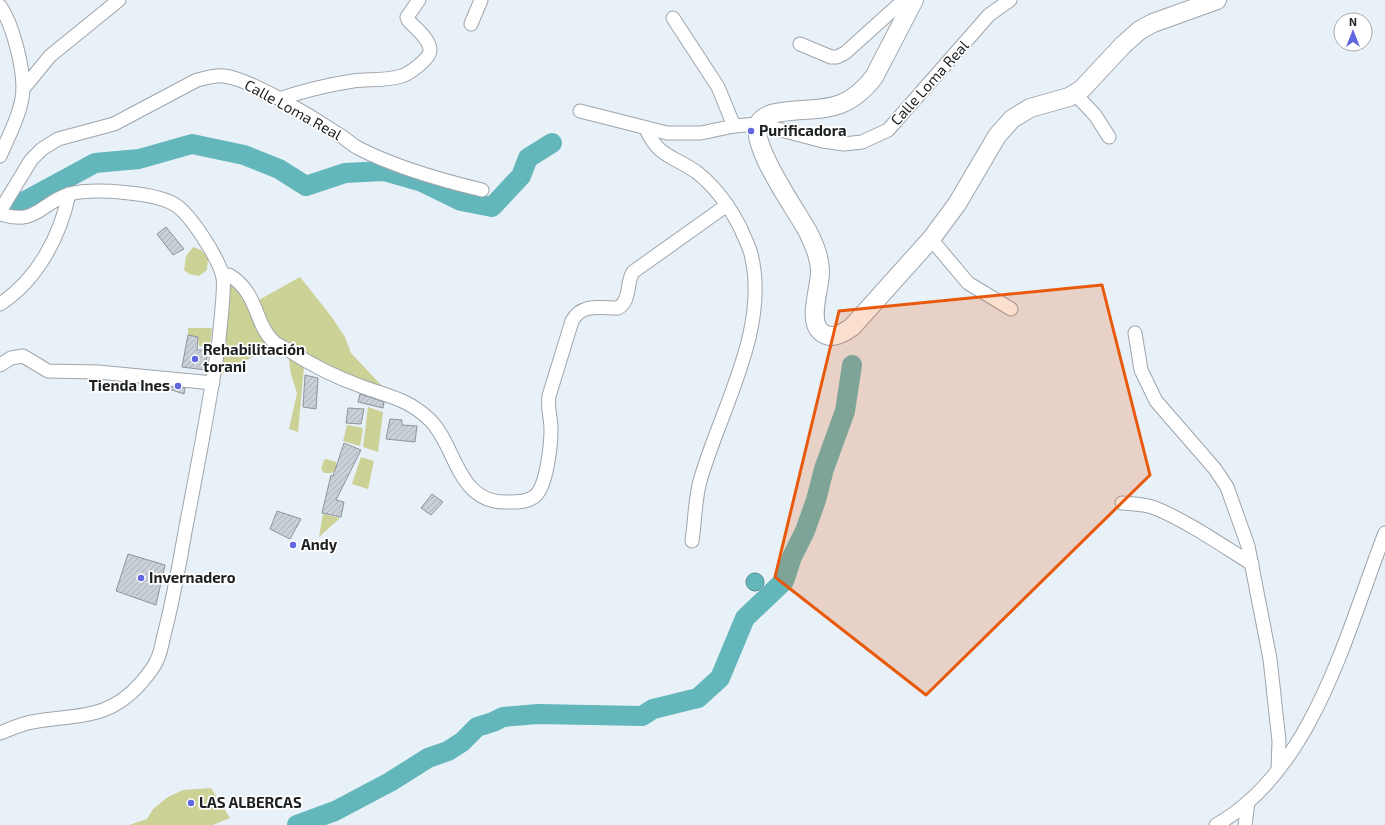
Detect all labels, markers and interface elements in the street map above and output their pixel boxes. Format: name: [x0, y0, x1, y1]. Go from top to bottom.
north arrow: [1333, 12, 1373, 52]
text: N: [1349, 15, 1357, 28]
street label: Calle Loma Real: [886, 36, 972, 128]
street label: Calle Loma Real: [242, 75, 346, 143]
place label: Purificadora: [759, 121, 847, 139]
marker: Purificadora: [746, 126, 756, 136]
place label: Rehabilitación torani: [203, 340, 305, 375]
marker: Rehabilitación torani: [190, 354, 200, 364]
place label: Tienda Ines: [89, 376, 170, 394]
marker: Tienda Ines: [173, 381, 183, 391]
place label: Andy: [301, 535, 338, 554]
marker: Andy: [288, 540, 298, 550]
place label: Invernadero: [149, 568, 236, 586]
marker: Invernadero: [136, 573, 146, 583]
place label: LAS ALBERCAS: [199, 793, 302, 811]
marker: LAS ALBERCAS: [186, 798, 196, 808]

